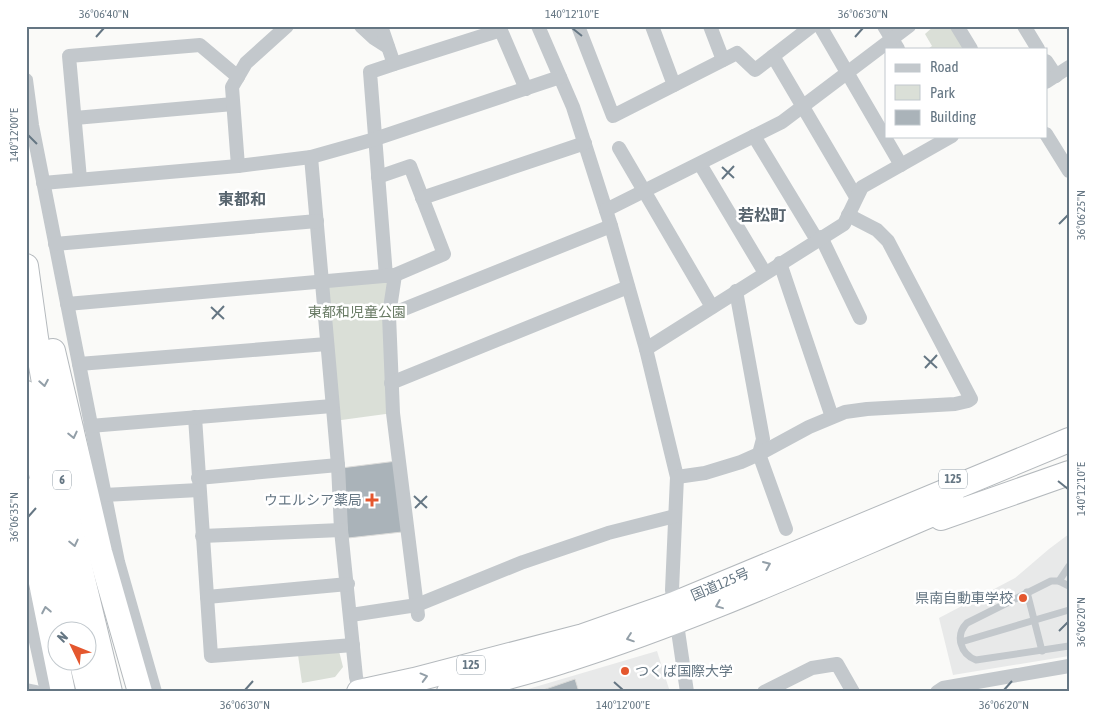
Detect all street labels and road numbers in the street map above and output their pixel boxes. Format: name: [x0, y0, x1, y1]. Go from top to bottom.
road number: 125: [939, 469, 967, 488]
road number: 6: [53, 470, 71, 490]
street label: 国道125号: [688, 565, 752, 603]
road number: 125: [457, 656, 485, 674]

